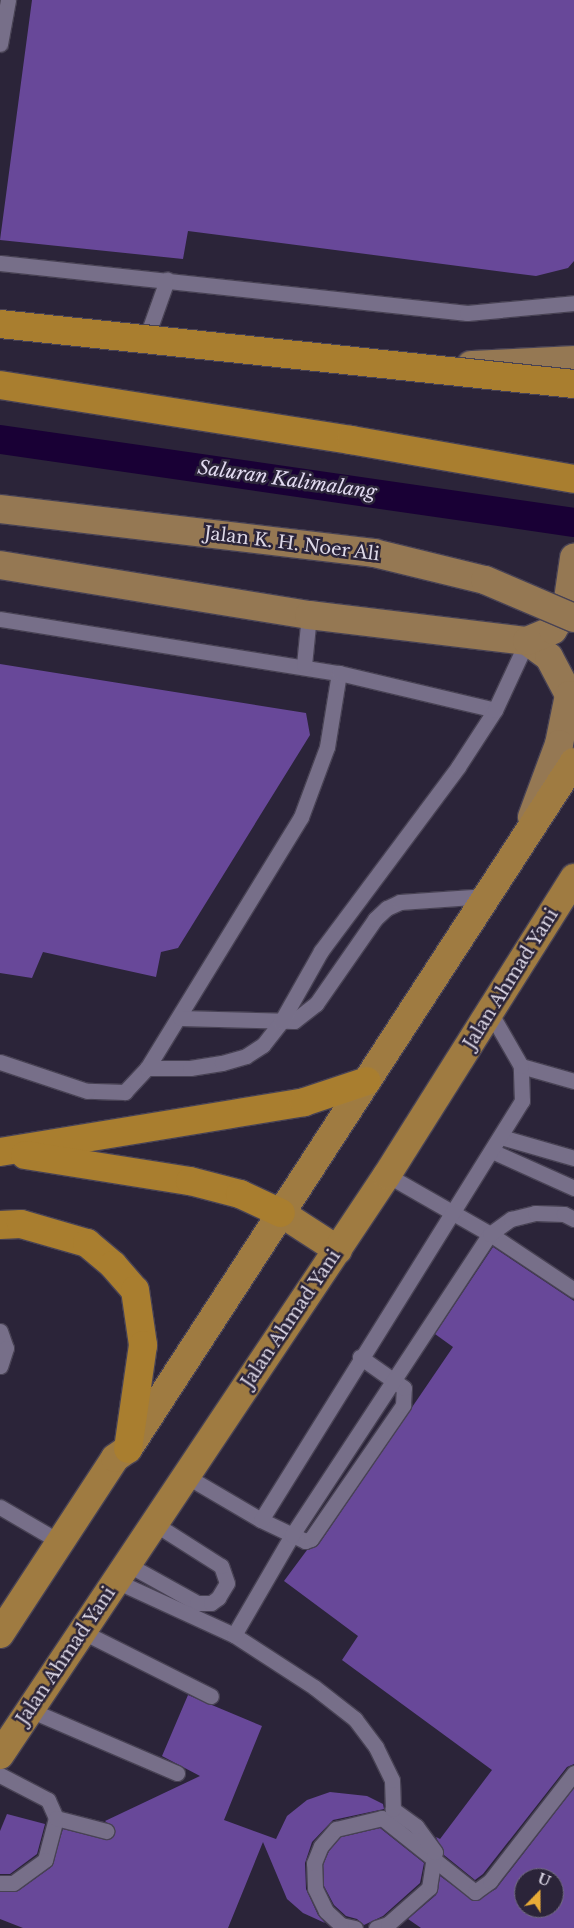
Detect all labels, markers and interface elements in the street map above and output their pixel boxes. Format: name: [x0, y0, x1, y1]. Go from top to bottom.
water label: Saluran Kalimalang: [196, 456, 378, 504]
street label: Jalan K. H. Noer Ali: [202, 522, 382, 566]
street label: Jalan Ahmad Yani: [459, 904, 563, 1054]
street label: Jalan Ahmad Yani: [237, 1246, 345, 1392]
street label: Jalan Ahmad Yani: [12, 1583, 120, 1729]
north arrow: [514, 1868, 564, 1918]
text: U: [535, 1869, 553, 1891]

